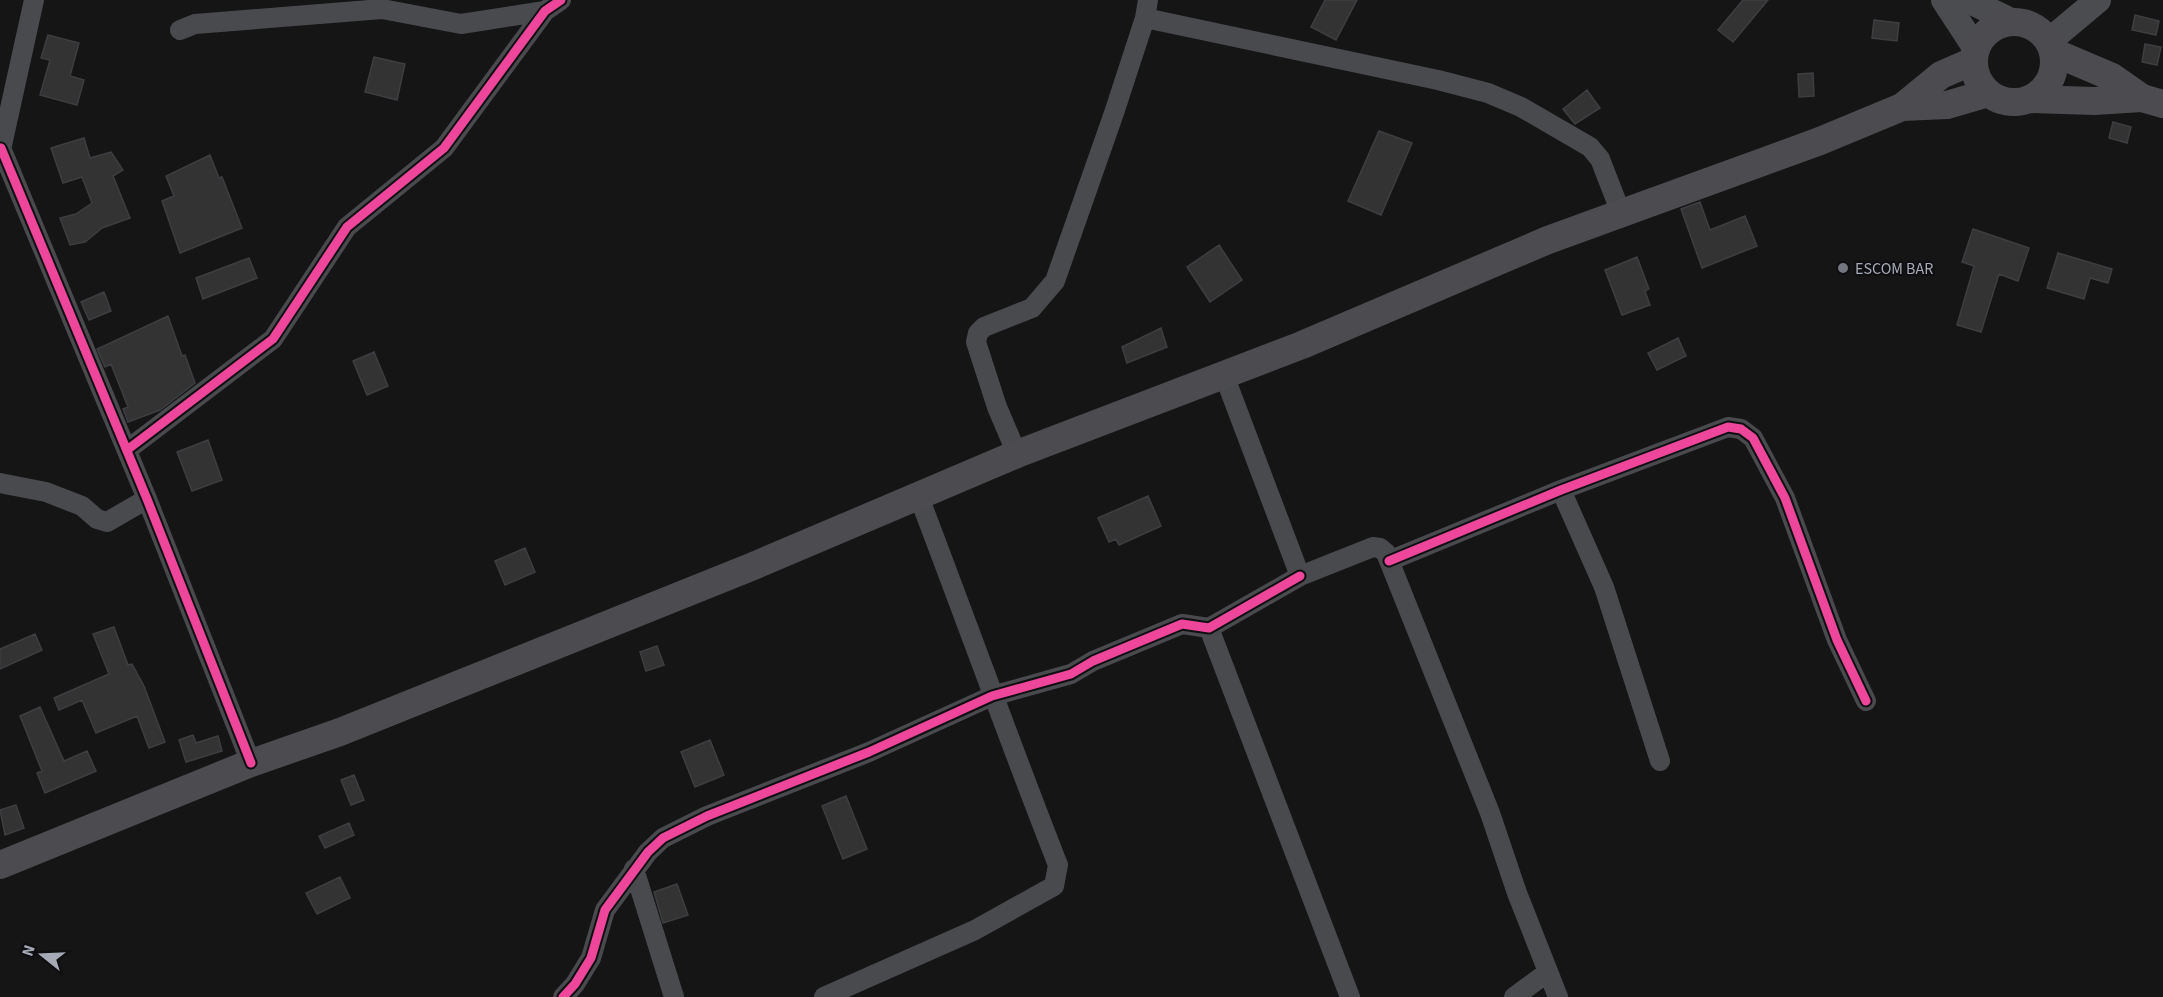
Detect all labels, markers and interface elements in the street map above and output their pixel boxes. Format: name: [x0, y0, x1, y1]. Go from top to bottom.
place label: ESCOM BAR: [1855, 258, 1933, 280]
marker: ESCOM BAR: [1836, 261, 1850, 275]
north arrow: [12, 925, 72, 985]
text: N: [17, 942, 41, 959]

